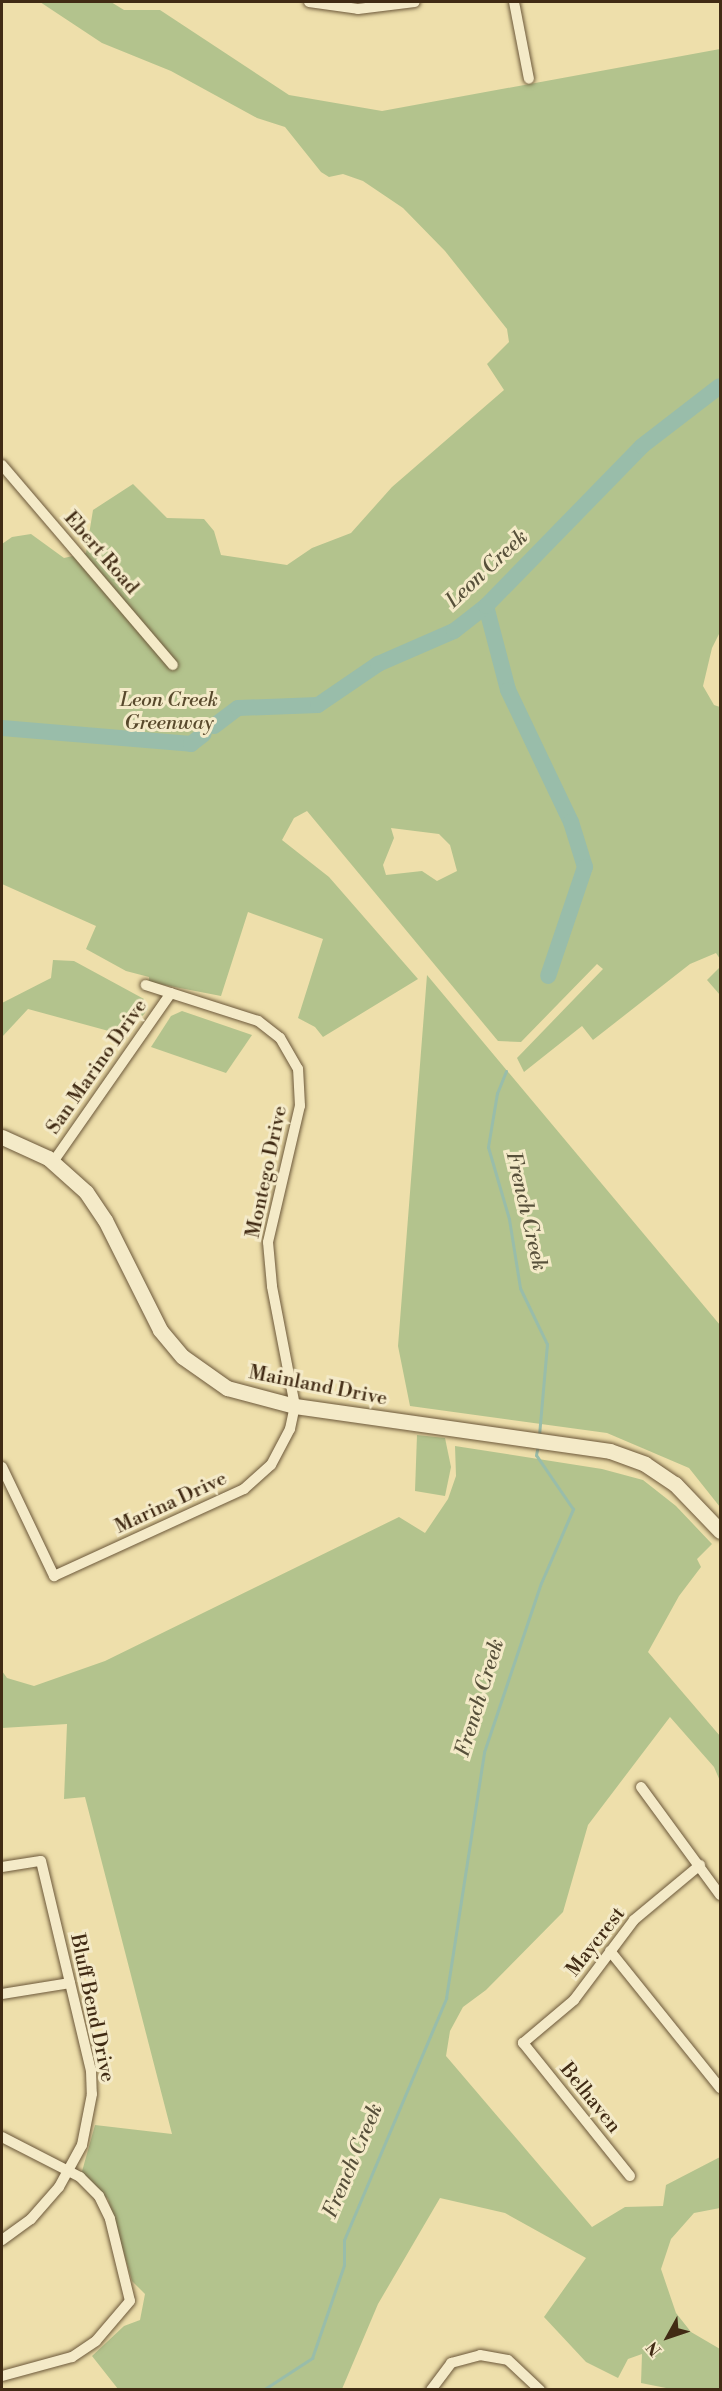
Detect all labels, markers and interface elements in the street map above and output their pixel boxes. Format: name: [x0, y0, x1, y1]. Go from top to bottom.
street label: Ebert Road: [58, 507, 144, 599]
water label: Leon Creek: [441, 525, 533, 613]
park label: Leon Creek Greenway: [120, 688, 218, 735]
street label: San Marino Drive: [41, 995, 153, 1139]
street label: Montego Drive: [241, 1104, 293, 1240]
water label: French Creek: [500, 1149, 552, 1273]
street label: Mainland Drive: [247, 1361, 389, 1411]
street label: Marina Drive: [111, 1467, 231, 1539]
water label: French Creek: [450, 1636, 510, 1760]
street label: Maycrest: [561, 1902, 631, 1982]
street label: Bluff Bend Drive: [65, 1932, 119, 2084]
street label: Belhaven: [554, 2058, 626, 2138]
water label: French Creek: [318, 2100, 388, 2222]
north arrow: [638, 2307, 698, 2367]
text: N: [642, 2337, 666, 2360]

